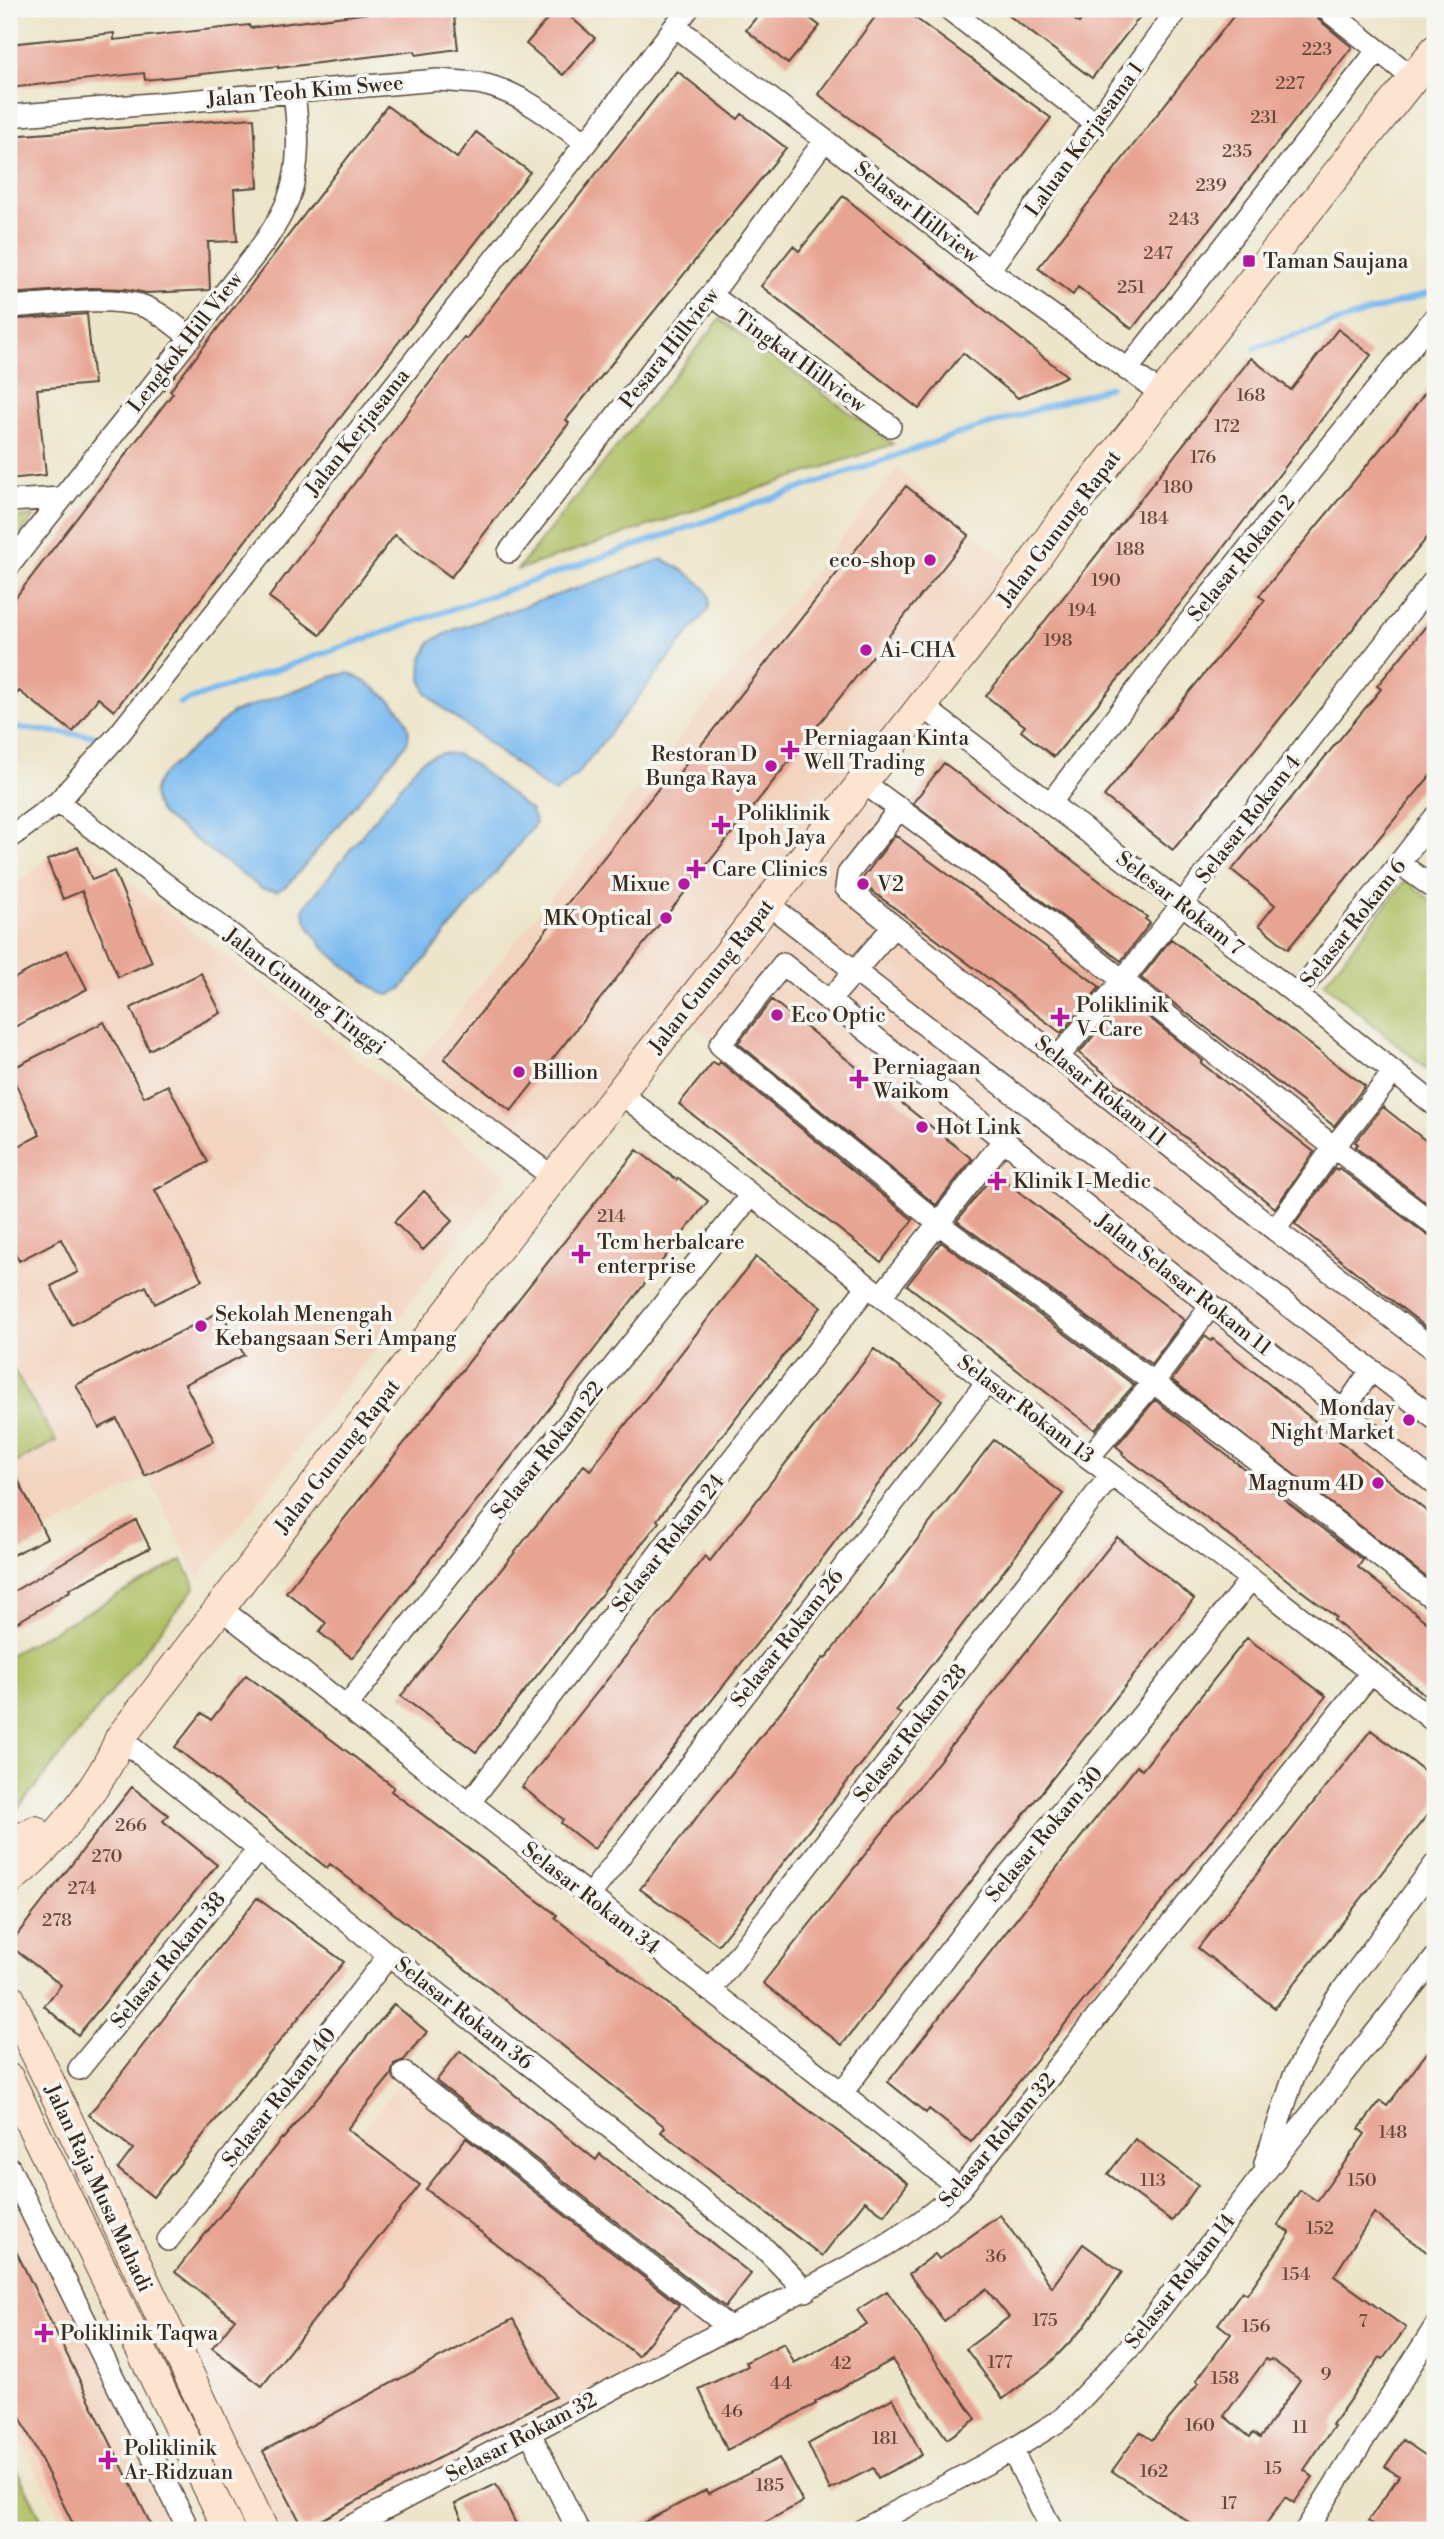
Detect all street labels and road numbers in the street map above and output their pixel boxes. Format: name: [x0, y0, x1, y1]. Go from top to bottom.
street label: Laluan Kerjasama 1: [1020, 57, 1150, 222]
street label: Jalan Teoh Kim Swee: [205, 70, 405, 114]
street label: Selasar Hillview: [849, 156, 985, 270]
street label: Lengkok Hill View: [123, 266, 249, 418]
street label: Pesara Hillview: [615, 283, 725, 414]
street label: Tingkat Hillview: [728, 305, 871, 419]
street label: Jalan Kerjasama: [299, 363, 416, 502]
street label: Jalan Gunung Rapat: [992, 445, 1127, 613]
street label: Selasar Rokam 2: [1183, 490, 1301, 627]
street label: Selasar Rokam 4: [1190, 750, 1307, 889]
street label: Selesar Rokam 7: [1111, 846, 1249, 962]
street label: Selasar Rokam 6: [1295, 854, 1412, 993]
street label: Jalan Gunung Rapat: [643, 894, 780, 1060]
street label: Jalan Gunung Tinggi: [218, 922, 390, 1061]
street label: Selasar Rokam 11: [1029, 1031, 1172, 1153]
street label: Jalan Selasar Rokam 11: [1090, 1207, 1276, 1361]
street label: Selasar Rokam 13: [952, 1350, 1099, 1470]
street label: Jalan Gunung Rapat: [269, 1374, 406, 1540]
street label: Selasar Rokam 22: [486, 1376, 610, 1525]
street label: Selasar Rokam 24: [607, 1469, 731, 1618]
street label: Selasar Rokam 26: [726, 1564, 850, 1713]
street label: Selasar Rokam 28: [849, 1659, 973, 1808]
street label: Selasar Rokam 30: [980, 1761, 1109, 1908]
street label: Selasar Rokam 34: [516, 1837, 665, 1961]
street label: Selasar Rokam 38: [106, 1887, 232, 2034]
street label: Selasar Rokam 36: [389, 1952, 538, 2076]
street label: Selasar Rokam 40: [217, 2023, 342, 2173]
street label: Selasar Rokam 32: [934, 2068, 1062, 2213]
street label: Jalan Raja Musa Mahadi: [38, 2079, 158, 2297]
street label: Selasar Rokam 14: [1120, 2209, 1242, 2354]
street label: Selasar Rokam 32: [441, 2387, 601, 2489]

